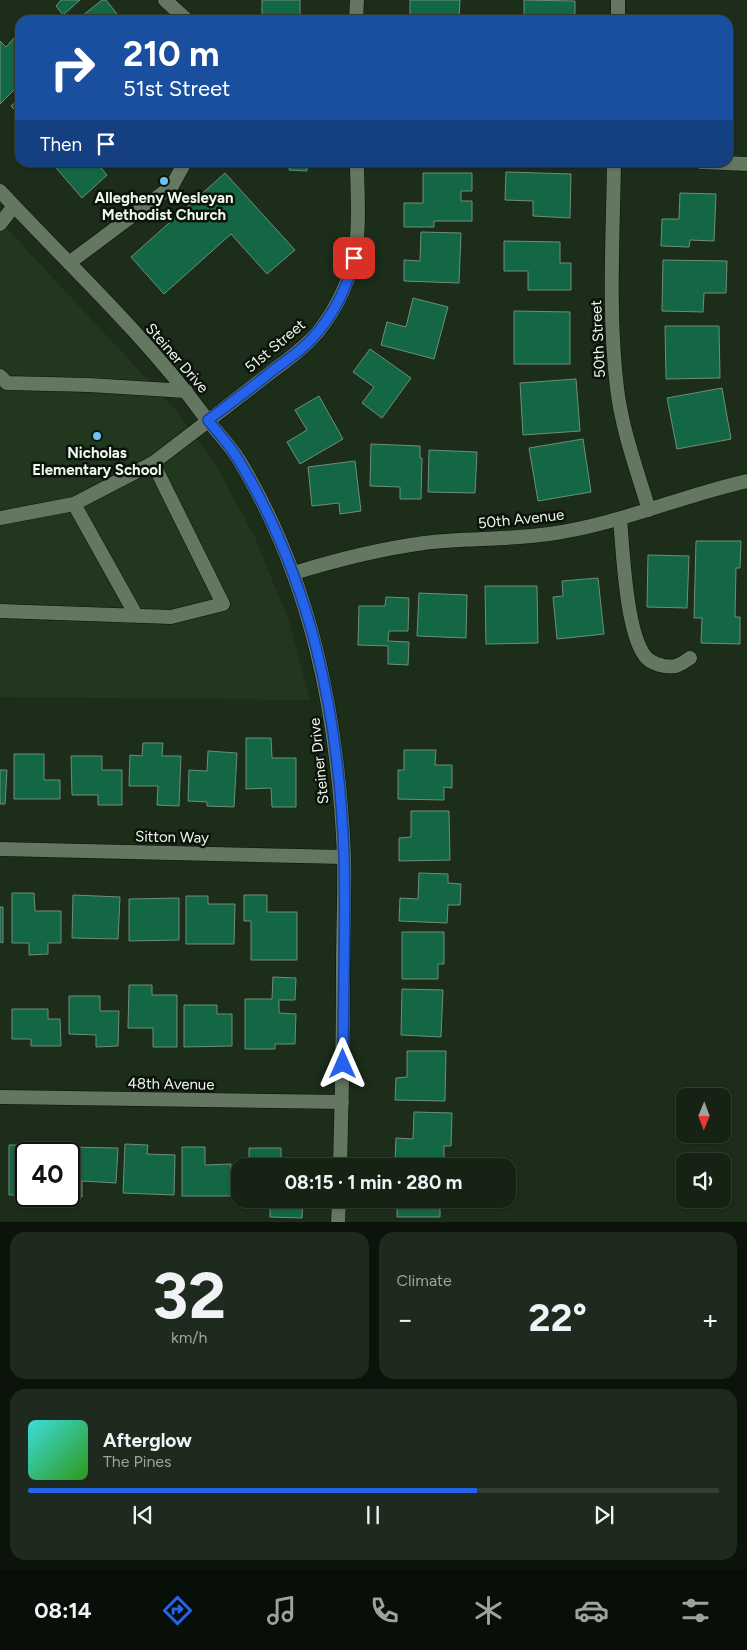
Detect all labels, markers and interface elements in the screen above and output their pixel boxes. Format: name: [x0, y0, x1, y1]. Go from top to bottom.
text: 210 m: [123, 33, 220, 75]
icon: right: [40, 35, 105, 100]
text: 51st Street: [123, 75, 230, 102]
icon: arrive: [92, 130, 120, 158]
text: Then: [40, 133, 82, 156]
marker: Allegheny Wesleyan Methodist Church: [158, 175, 170, 187]
place label: Allegheny Wesleyan Methodist Church: [95, 189, 233, 224]
pin: [333, 237, 375, 279]
icon: arrive: [340, 244, 368, 272]
street label: 50th Street: [587, 299, 609, 378]
street label: 51st Street: [241, 315, 309, 376]
street label: Steiner Drive: [142, 319, 212, 397]
marker: Nicholas Elementary School: [91, 430, 103, 442]
place label: Nicholas Elementary School: [32, 444, 162, 479]
street label: 50th Avenue: [477, 506, 565, 532]
street label: Steiner Drive: [306, 717, 332, 805]
street label: Sitton Way: [135, 827, 209, 847]
position arrow: [316, 1037, 368, 1089]
street label: 48th Avenue: [127, 1074, 215, 1094]
north arrow: [676, 1088, 731, 1142]
map controls: [676, 1088, 731, 1208]
speed limit sign: 40: [15, 1142, 80, 1207]
button: sound: [676, 1153, 731, 1208]
text: 08:15 · 1 min · 280 m: [285, 1171, 462, 1194]
text: 32: [152, 1256, 226, 1334]
text: Climate: [397, 1271, 452, 1290]
text: 22°: [529, 1295, 587, 1341]
text: −: [397, 1302, 414, 1336]
text: +: [702, 1302, 719, 1336]
text: km/h: [171, 1328, 208, 1347]
text: Afterglow: [103, 1429, 192, 1452]
text: The Pines: [103, 1452, 172, 1471]
icon: previous: [129, 1501, 157, 1529]
icon: pause: [359, 1501, 387, 1529]
icon: next: [590, 1501, 618, 1529]
icon: directions: [160, 1593, 195, 1628]
icon: music: [264, 1593, 299, 1628]
icon: phone: [367, 1593, 402, 1628]
icon: climate: [471, 1593, 506, 1628]
icon: car: [574, 1593, 609, 1628]
icon: filters: [678, 1593, 713, 1628]
text: 08:14: [34, 1597, 92, 1624]

